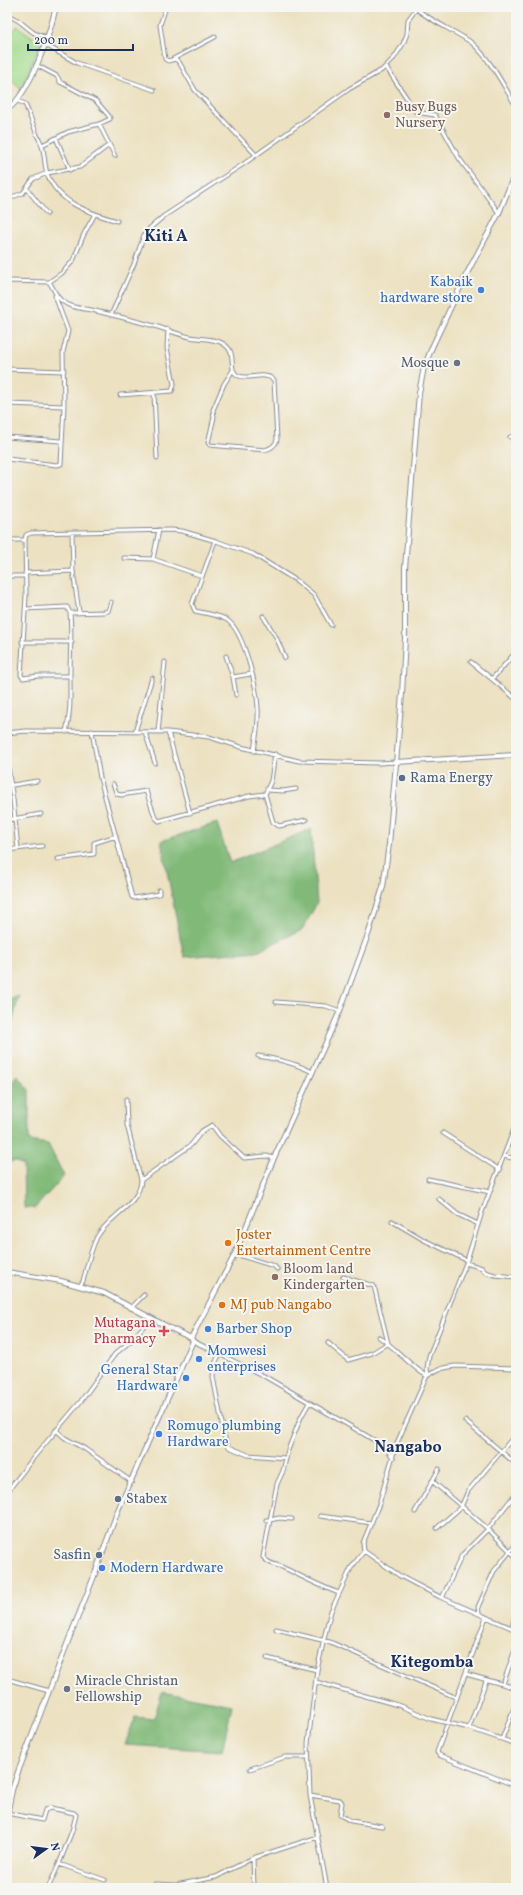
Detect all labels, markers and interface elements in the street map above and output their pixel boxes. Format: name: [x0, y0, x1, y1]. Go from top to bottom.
scale bar: [28, 26, 133, 52]
text: 200 m: [34, 33, 68, 49]
place label: Busy Bugs Nursery: [395, 98, 457, 133]
marker: Busy Bugs Nursery: [382, 110, 392, 120]
district label: Kiti A: [144, 226, 188, 248]
place label: Kabaik hardware store: [380, 273, 473, 308]
marker: Kabaik hardware store: [476, 285, 486, 295]
place label: Mosque: [401, 354, 449, 373]
marker: Mosque: [452, 358, 462, 368]
place label: Rama Energy: [410, 769, 493, 788]
marker: Rama Energy: [397, 773, 407, 783]
place label: Joster Entertainment Centre: [236, 1226, 372, 1261]
marker: Joster Entertainment Centre: [223, 1238, 233, 1248]
place label: Bloom land Kindergarten: [283, 1260, 365, 1295]
marker: Bloom land Kindergarten: [270, 1272, 280, 1282]
place label: MJ pub Nangabo: [230, 1296, 332, 1315]
marker: MJ pub Nangabo: [217, 1300, 227, 1310]
place label: Mutagana Pharmacy: [93, 1314, 156, 1349]
place label: Barber Shop: [216, 1320, 292, 1339]
marker: Barber Shop: [203, 1324, 213, 1334]
marker: Mutagana Pharmacy: [159, 1326, 169, 1336]
place label: Momwesi enterprises: [207, 1342, 276, 1377]
marker: Momwesi enterprises: [194, 1354, 204, 1364]
place label: General Star Hardware: [101, 1361, 178, 1396]
marker: General Star Hardware: [181, 1373, 191, 1383]
place label: Romugo plumbing Hardware: [167, 1417, 281, 1452]
marker: Romugo plumbing Hardware: [154, 1429, 164, 1439]
district label: Nangabo: [374, 1437, 442, 1459]
place label: Stabex: [126, 1490, 167, 1509]
marker: Stabex: [113, 1494, 123, 1504]
place label: Sasfin: [53, 1546, 91, 1565]
marker: Sasfin: [94, 1550, 104, 1560]
place label: Modern Hardware: [110, 1559, 224, 1578]
marker: Modern Hardware: [97, 1563, 107, 1573]
district label: Kitegomba: [390, 1652, 474, 1674]
place label: Miracle Christan Fellowship: [75, 1672, 178, 1707]
marker: Miracle Christan Fellowship: [62, 1684, 72, 1694]
north arrow: [26, 1829, 66, 1869]
text: N: [46, 1841, 62, 1853]

